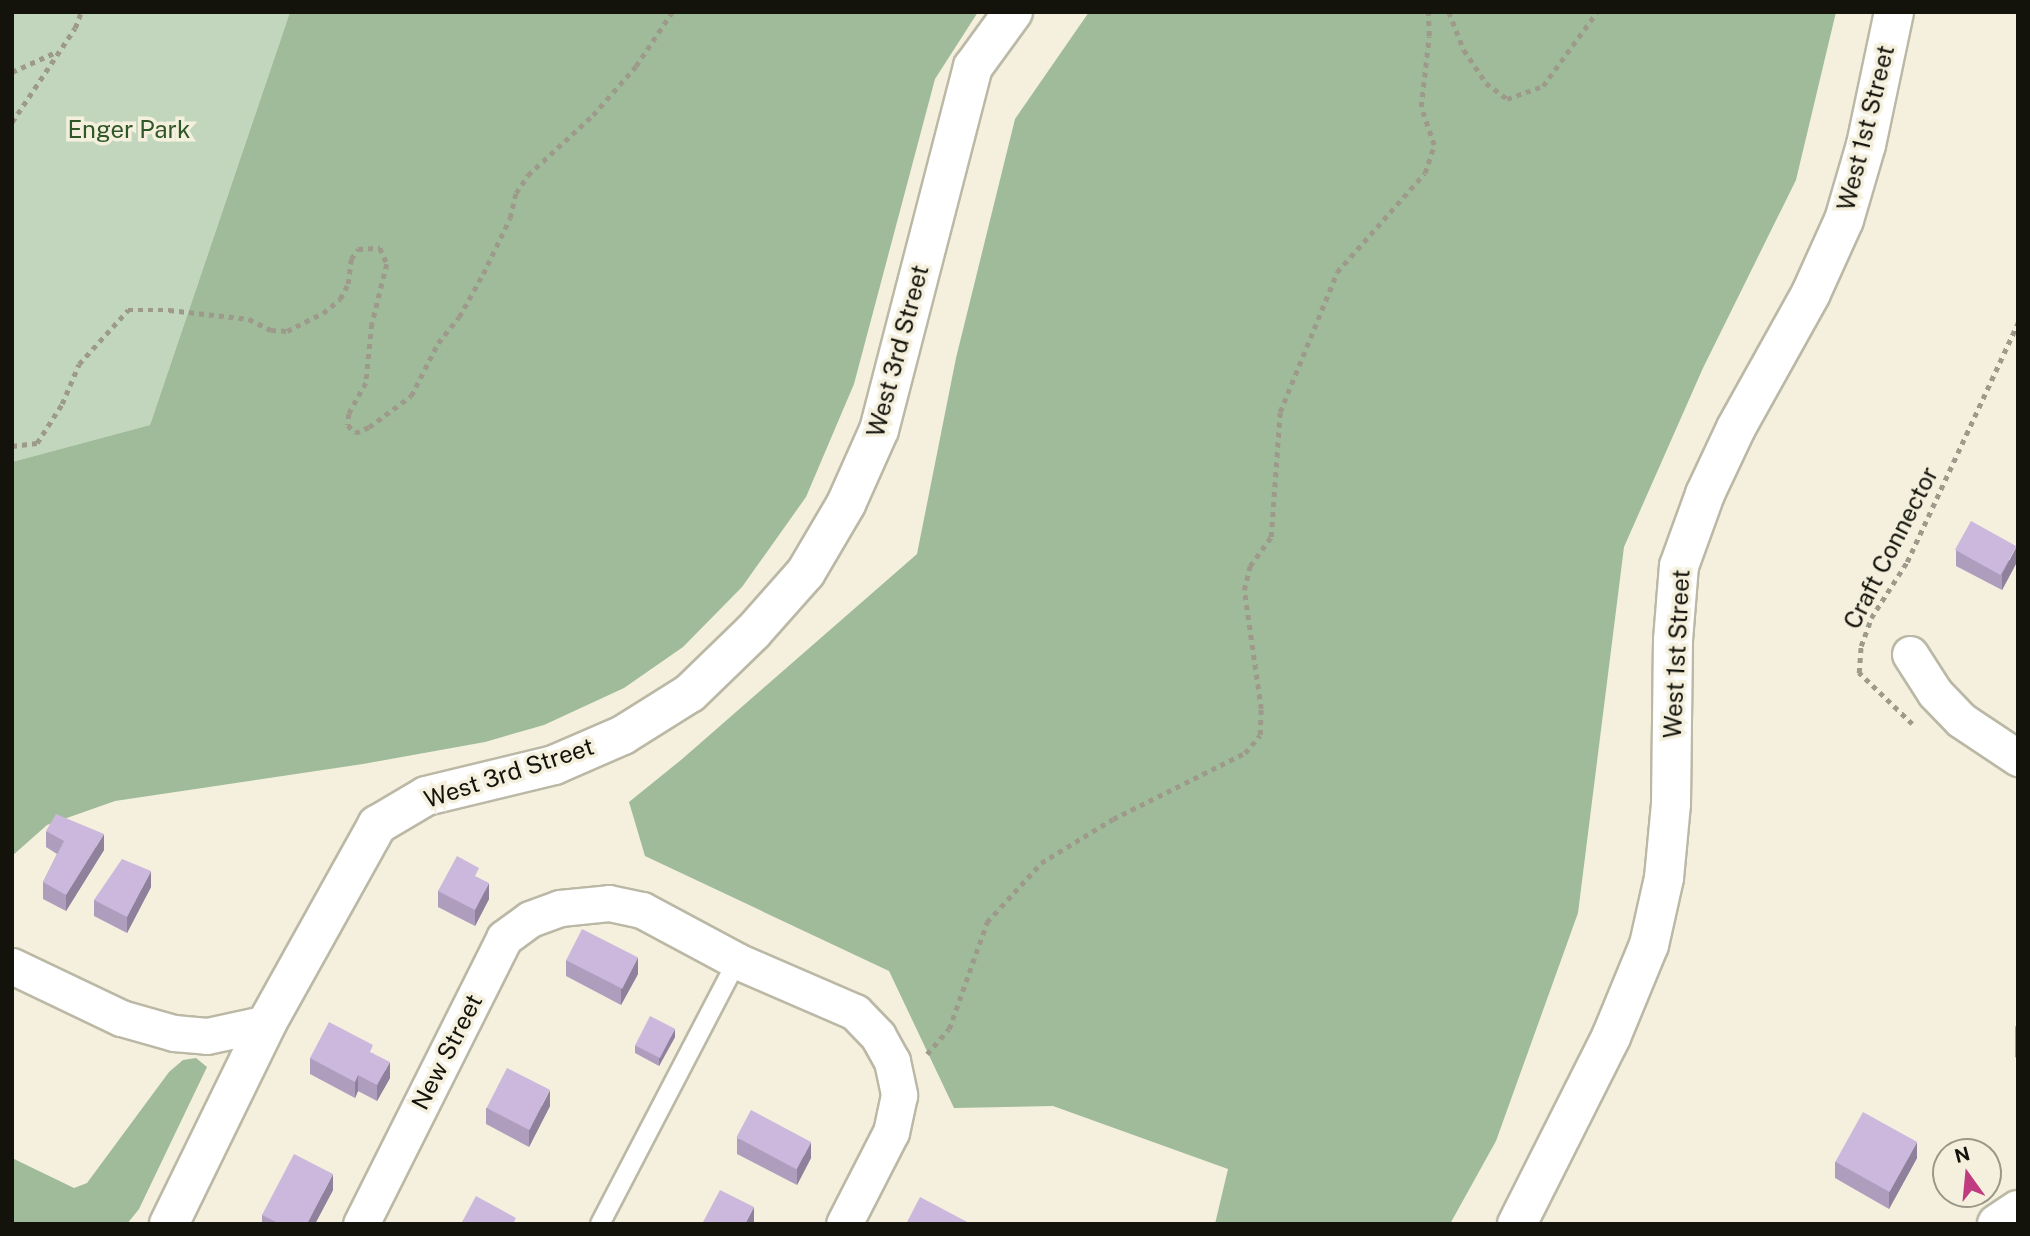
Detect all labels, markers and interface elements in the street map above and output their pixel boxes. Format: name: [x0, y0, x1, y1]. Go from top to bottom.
street label: West 1st Street: [1832, 42, 1900, 214]
park label: Enger Park: [68, 116, 190, 144]
street label: West 3rd Street: [861, 262, 935, 440]
street label: Craft Connector: [1838, 462, 1944, 634]
street label: West 1st Street: [1658, 569, 1696, 739]
street label: West 3rd Street: [420, 732, 598, 814]
street label: New Street: [406, 989, 488, 1115]
north arrow: [1932, 1138, 2002, 1208]
text: N: [1952, 1142, 1972, 1167]

